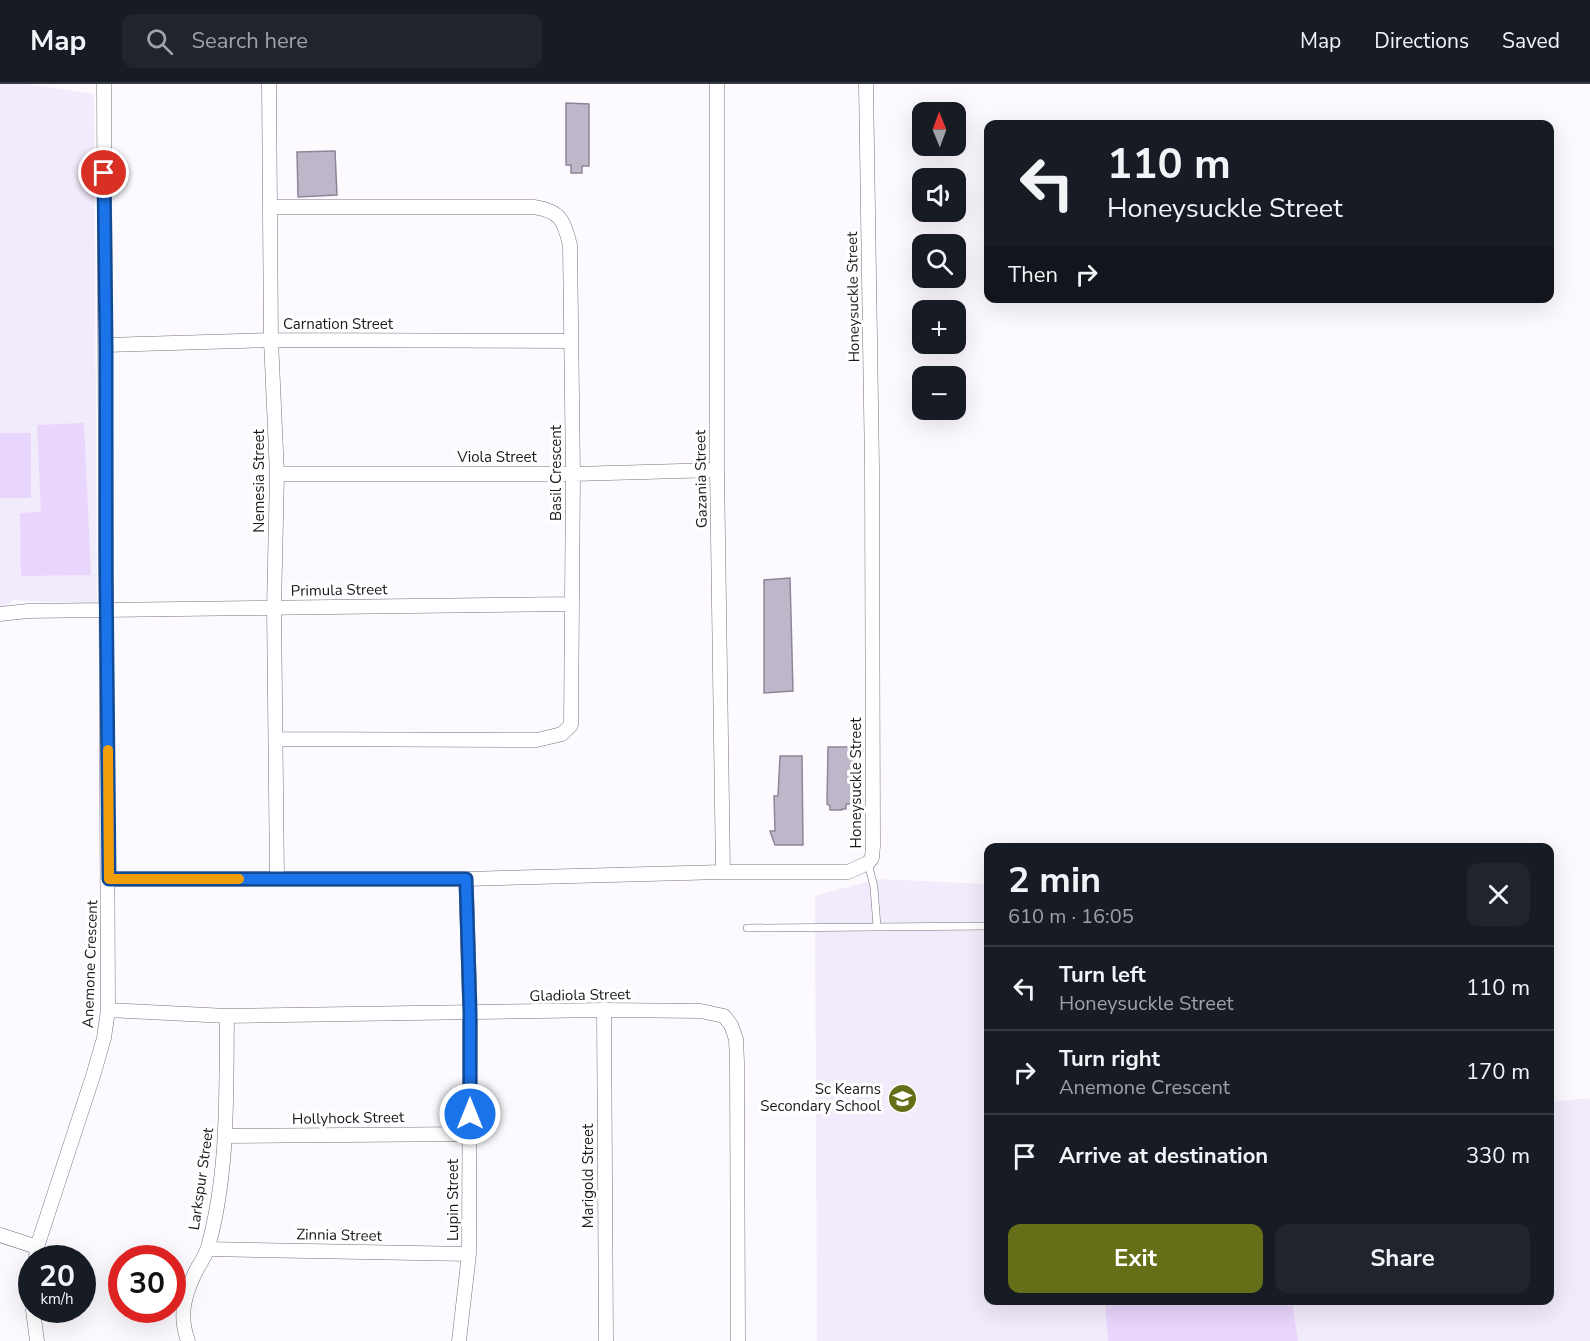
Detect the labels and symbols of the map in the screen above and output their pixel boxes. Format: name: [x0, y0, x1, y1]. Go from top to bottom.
north arrow: [912, 102, 966, 156]
pin: [78, 147, 129, 198]
street label: Honeysuckle Street: [842, 231, 864, 363]
street label: Carnation Street: [283, 314, 394, 334]
street label: Basil Crescent: [546, 424, 566, 521]
street label: Nemesia Street: [249, 429, 269, 533]
street label: Gazania Street: [690, 429, 712, 528]
street label: Viola Street: [456, 447, 537, 467]
street label: Primula Street: [291, 579, 388, 601]
street label: Honeysuckle Street: [846, 717, 866, 848]
street label: Anemone Crescent: [78, 899, 102, 1028]
street label: Gladiola Street: [529, 984, 631, 1006]
place label: Sc Kearns Secondary School: [760, 1079, 882, 1116]
position arrow: [438, 1082, 502, 1146]
school or university icon: Sc Kearns Secondary School: [886, 1082, 918, 1114]
street label: Hollyhock Street: [292, 1107, 405, 1129]
street label: Marigold Street: [578, 1123, 598, 1228]
street label: Larkspur Street: [184, 1126, 218, 1232]
street label: Lupin Street: [443, 1158, 463, 1241]
street label: Zinnia Street: [296, 1224, 383, 1246]
speed limit sign: 30: [108, 1245, 186, 1323]

